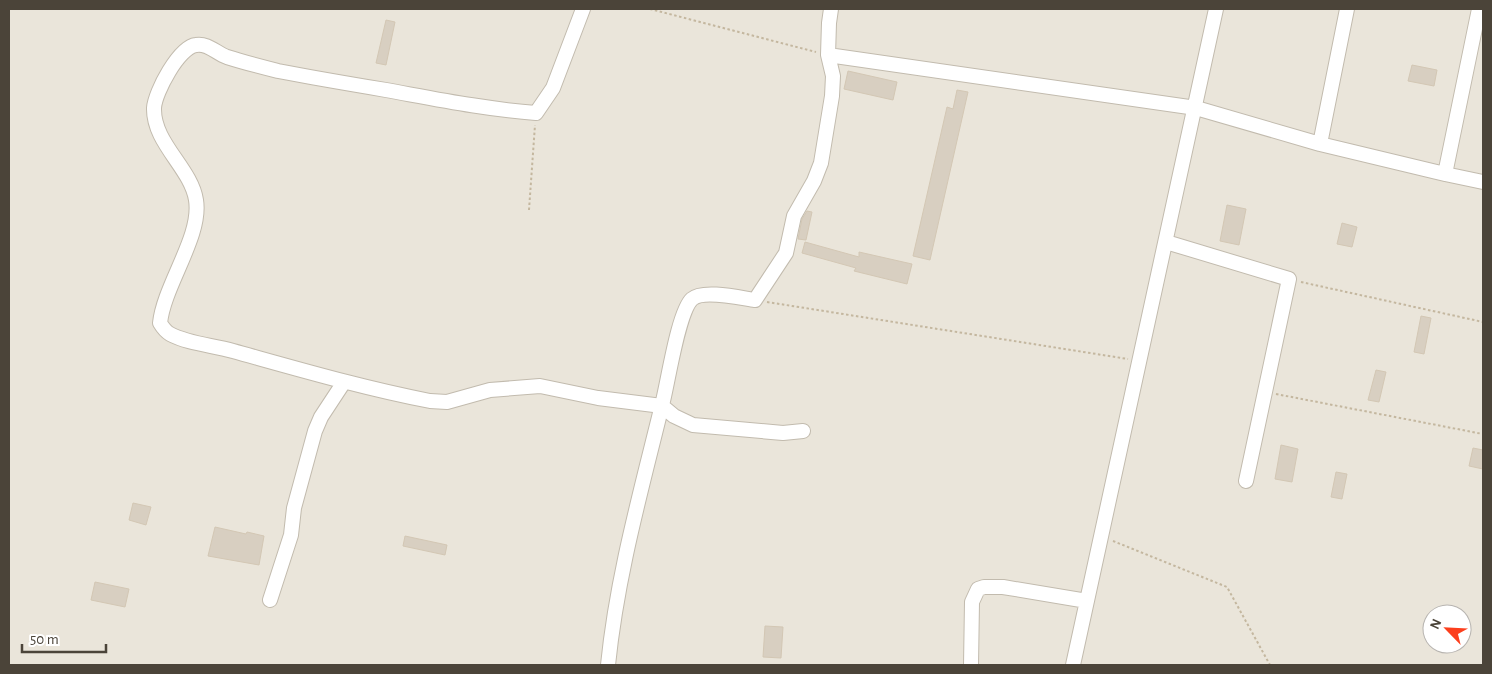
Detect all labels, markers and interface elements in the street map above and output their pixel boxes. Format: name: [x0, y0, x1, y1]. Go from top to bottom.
north arrow: [1422, 604, 1472, 654]
text: N: [1428, 617, 1444, 631]
scale bar: [22, 622, 106, 654]
text: 50 m: [30, 632, 59, 647]

